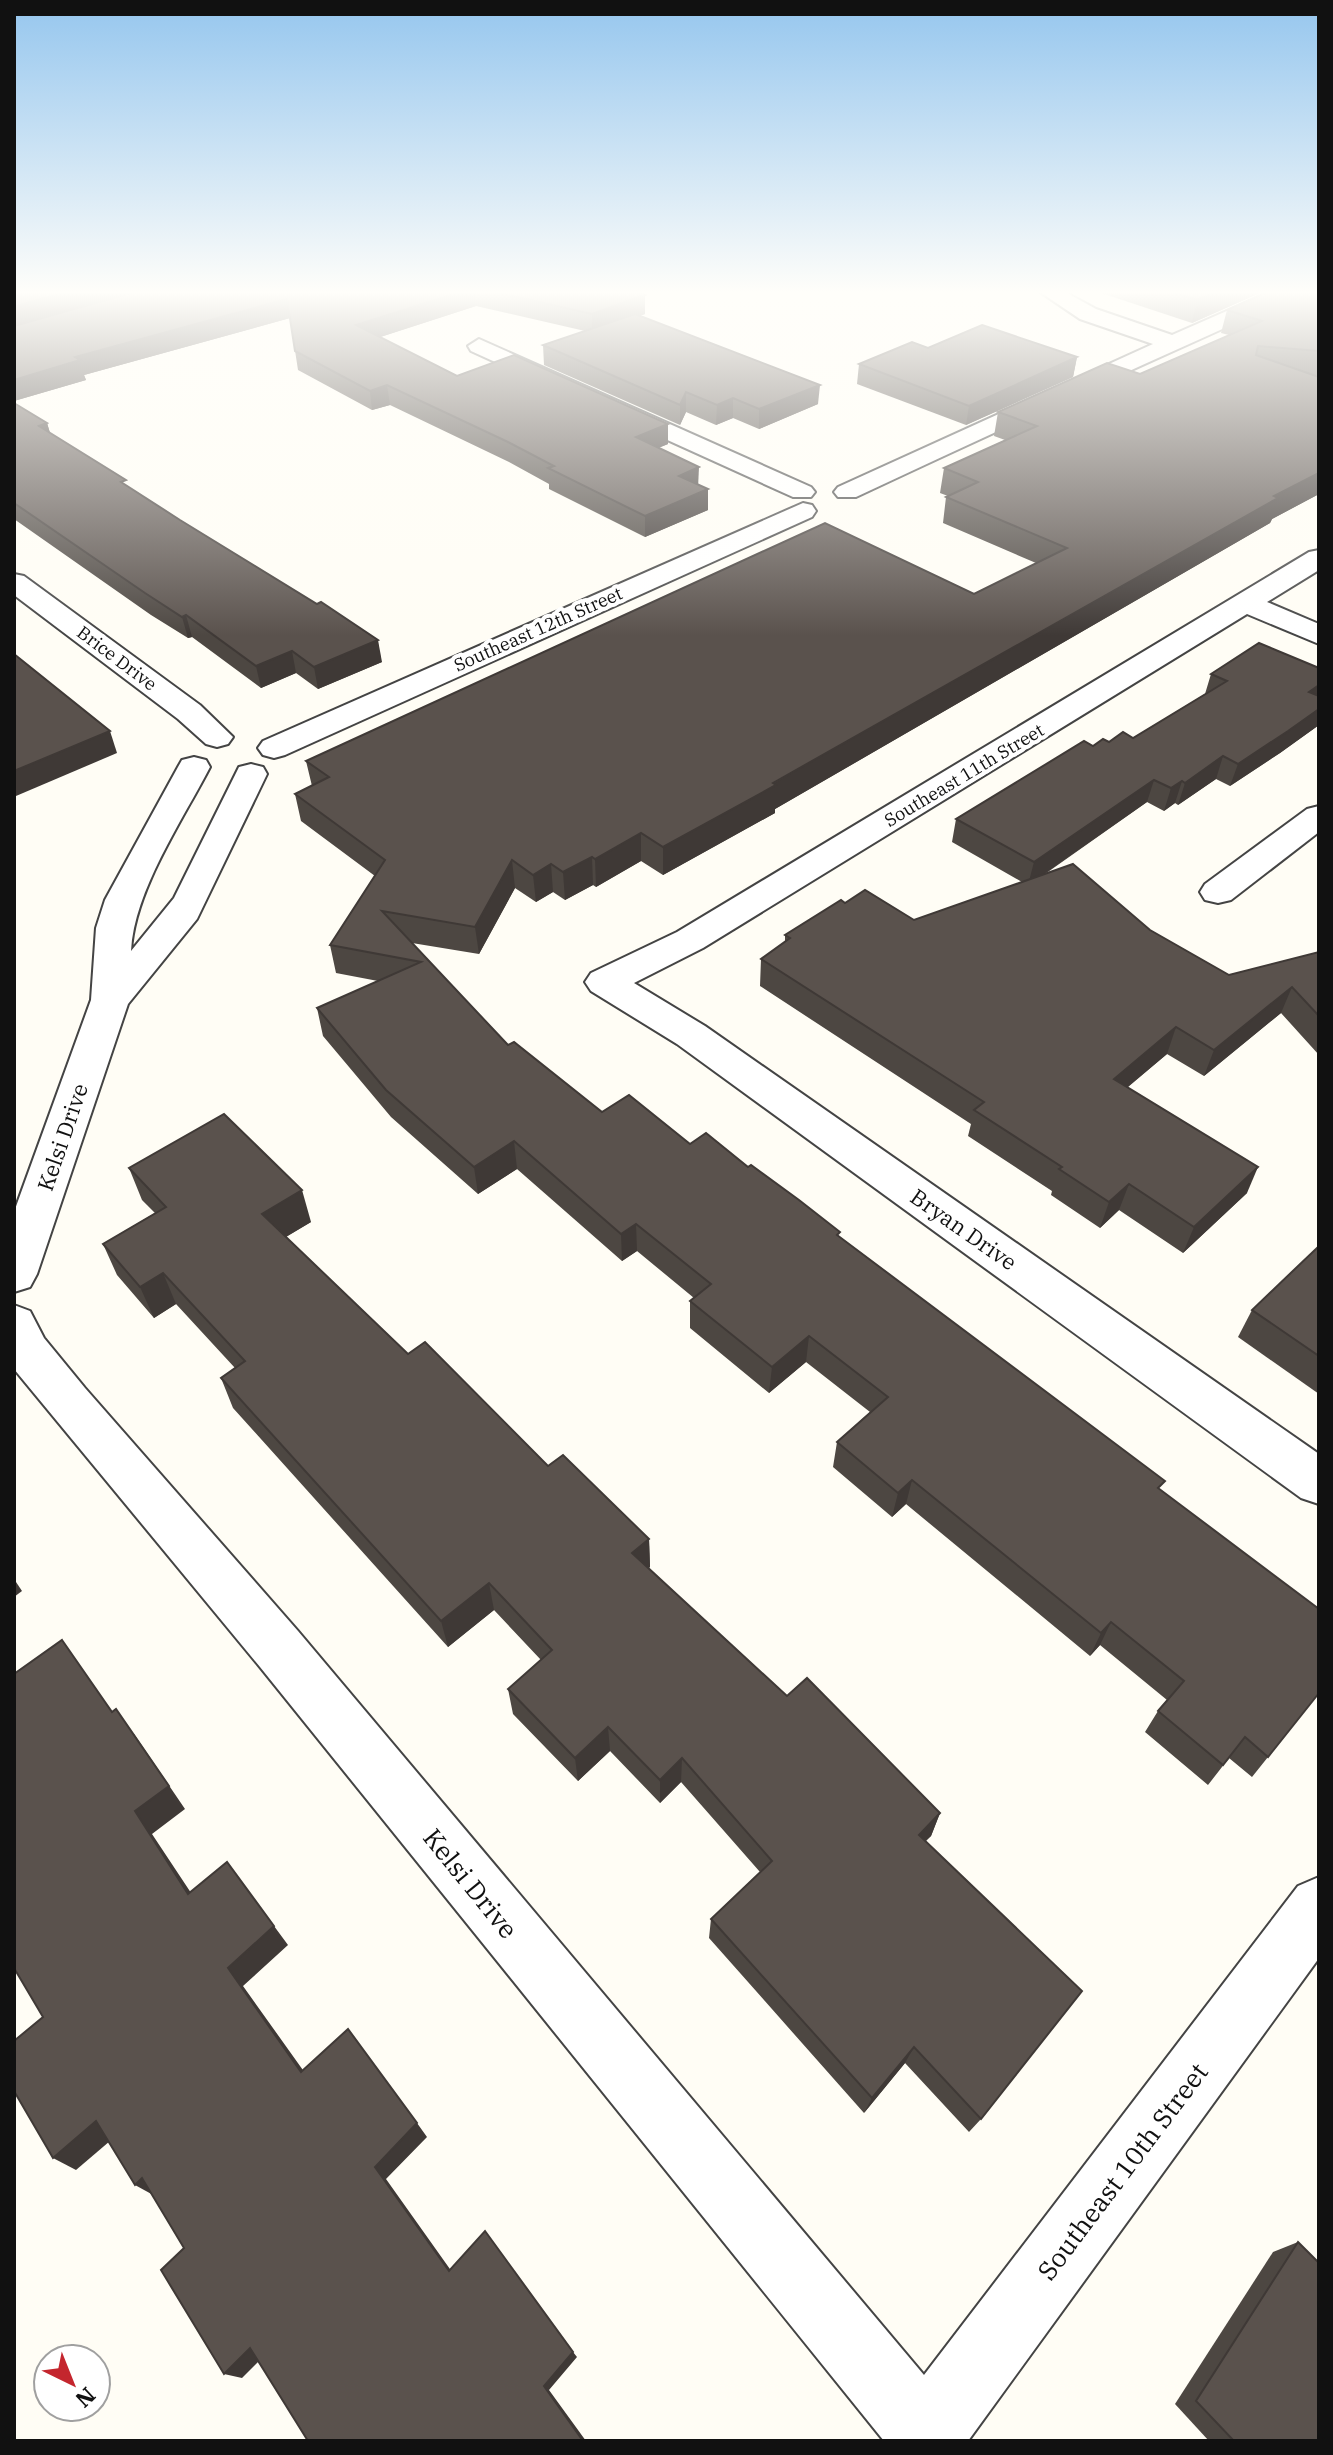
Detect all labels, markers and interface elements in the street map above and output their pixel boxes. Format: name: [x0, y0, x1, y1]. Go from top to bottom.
street label: Southeast 12th Street: [450, 581, 626, 677]
street label: Brice Drive: [73, 621, 161, 695]
street label: Southeast 11th Street: [880, 718, 1048, 832]
street label: Kelsi Drive: [30, 1079, 94, 1195]
street label: Bryan Drive: [905, 1182, 1023, 1276]
street label: Kelsi Drive: [416, 1821, 526, 1945]
street label: Southeast 10th Street: [1029, 2056, 1215, 2286]
north arrow: [32, 2343, 112, 2423]
text: N: [70, 2381, 102, 2415]

